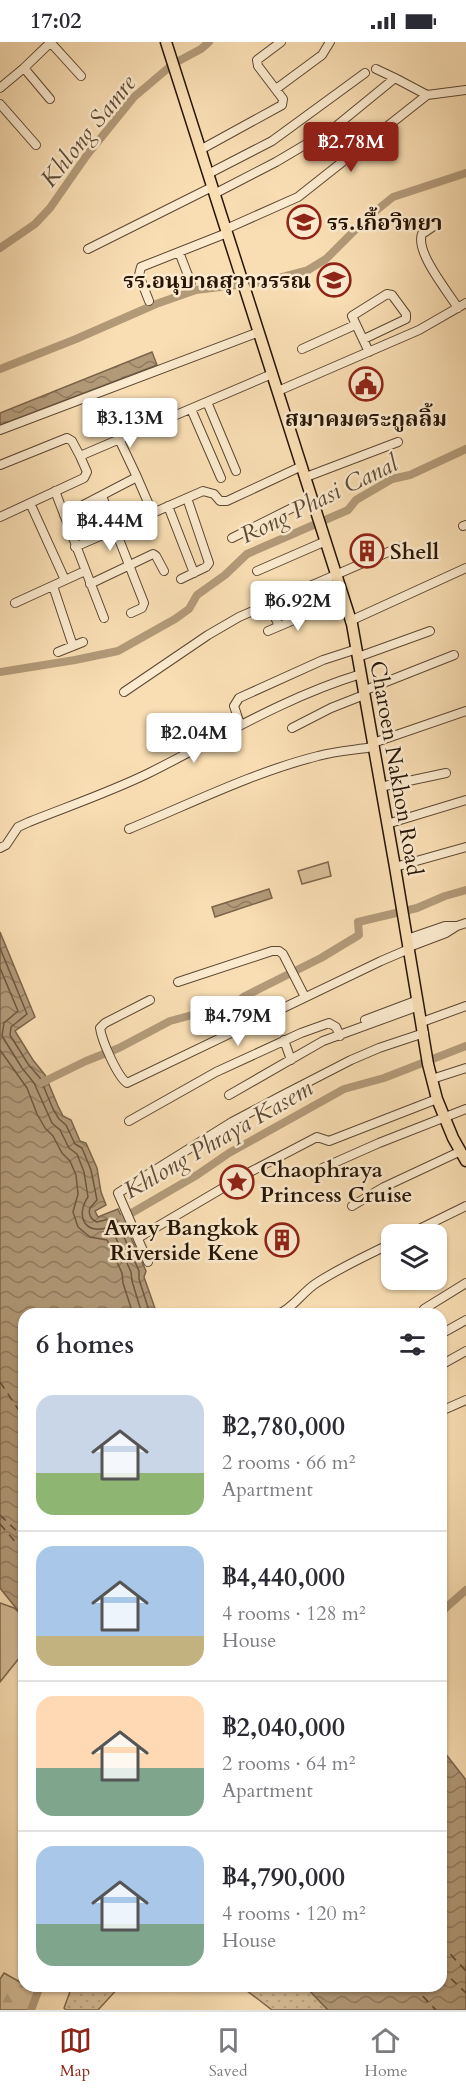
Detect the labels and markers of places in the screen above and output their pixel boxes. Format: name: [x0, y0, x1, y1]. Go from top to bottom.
pin: ฿2.78M: [302, 122, 400, 173]
school or university icon: รร.เกื้อวิทยา: [286, 204, 322, 240]
place label: รร.เกื้อวิทยา: [327, 206, 443, 238]
school or university icon: รร.อนุบาลสุวาวรรณ: [316, 262, 352, 298]
place label: รร.อนุบาลสุวาวรรณ: [123, 266, 311, 296]
public building icon: สมาคมตระกูลลิ้ม: [348, 366, 384, 402]
pin: ฿3.13M: [81, 398, 179, 449]
place label: สมาคมตระกูลลิ้ม: [285, 402, 447, 434]
pin: ฿4.44M: [61, 501, 159, 552]
building icon: Shell: [349, 533, 385, 569]
place label: Shell: [390, 537, 440, 567]
pin: ฿6.92M: [249, 581, 347, 632]
pin: ฿2.04M: [145, 713, 243, 764]
pin: ฿4.79M: [189, 996, 287, 1047]
place label: Chaophraya Princess Cruise: [260, 1155, 413, 1210]
place icon: Chaophraya Princess Cruise: [219, 1164, 255, 1200]
place label: Away Bangkok Riverside Kene: [104, 1213, 259, 1268]
building icon: Away Bangkok Riverside Kene: [264, 1222, 300, 1258]

